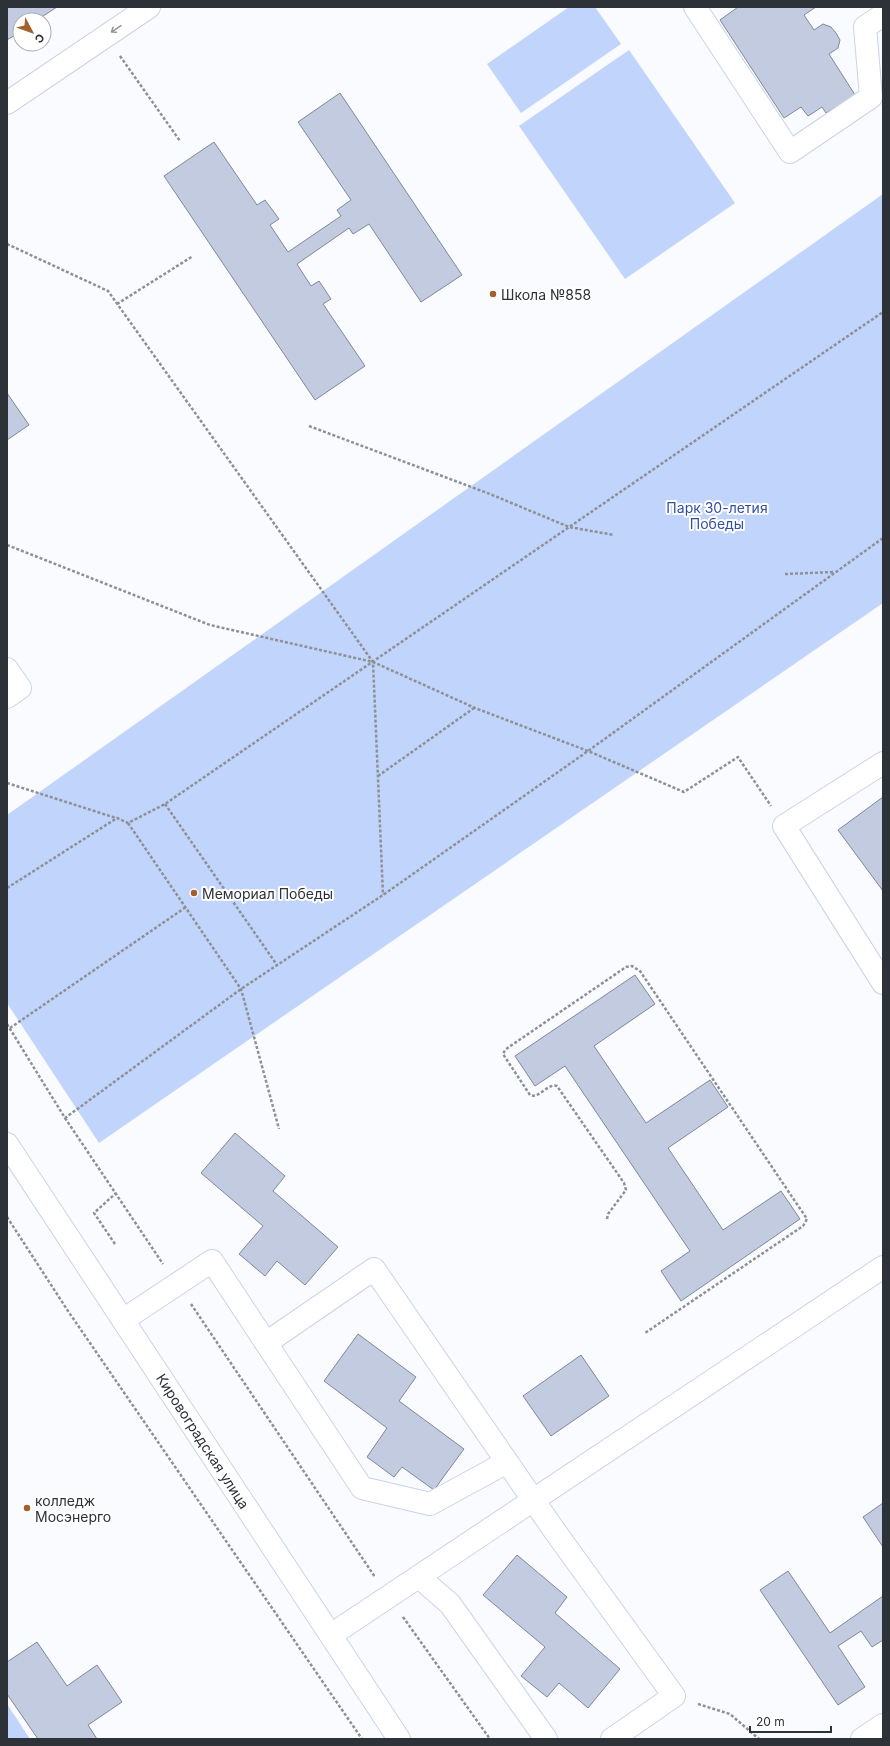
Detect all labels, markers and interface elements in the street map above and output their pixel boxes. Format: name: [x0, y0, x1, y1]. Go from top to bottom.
north arrow: [12, 12, 52, 52]
one-way arrow: [111, 25, 122, 33]
text: С: [32, 31, 48, 46]
place label: Школа №858: [501, 286, 591, 303]
marker: Школа №858: [488, 289, 498, 299]
park label: Парк 30-летия Победы: [666, 499, 768, 532]
place label: Мемориал Победы: [202, 885, 333, 902]
marker: Мемориал Победы: [189, 888, 199, 898]
street label: Кировоградская улица: [153, 1370, 253, 1512]
place label: колледж Мосэнерго: [35, 1492, 111, 1525]
marker: колледж Мосэнерго: [22, 1503, 32, 1513]
scale bar: [750, 1708, 831, 1734]
text: 20 m: [756, 1714, 785, 1729]

